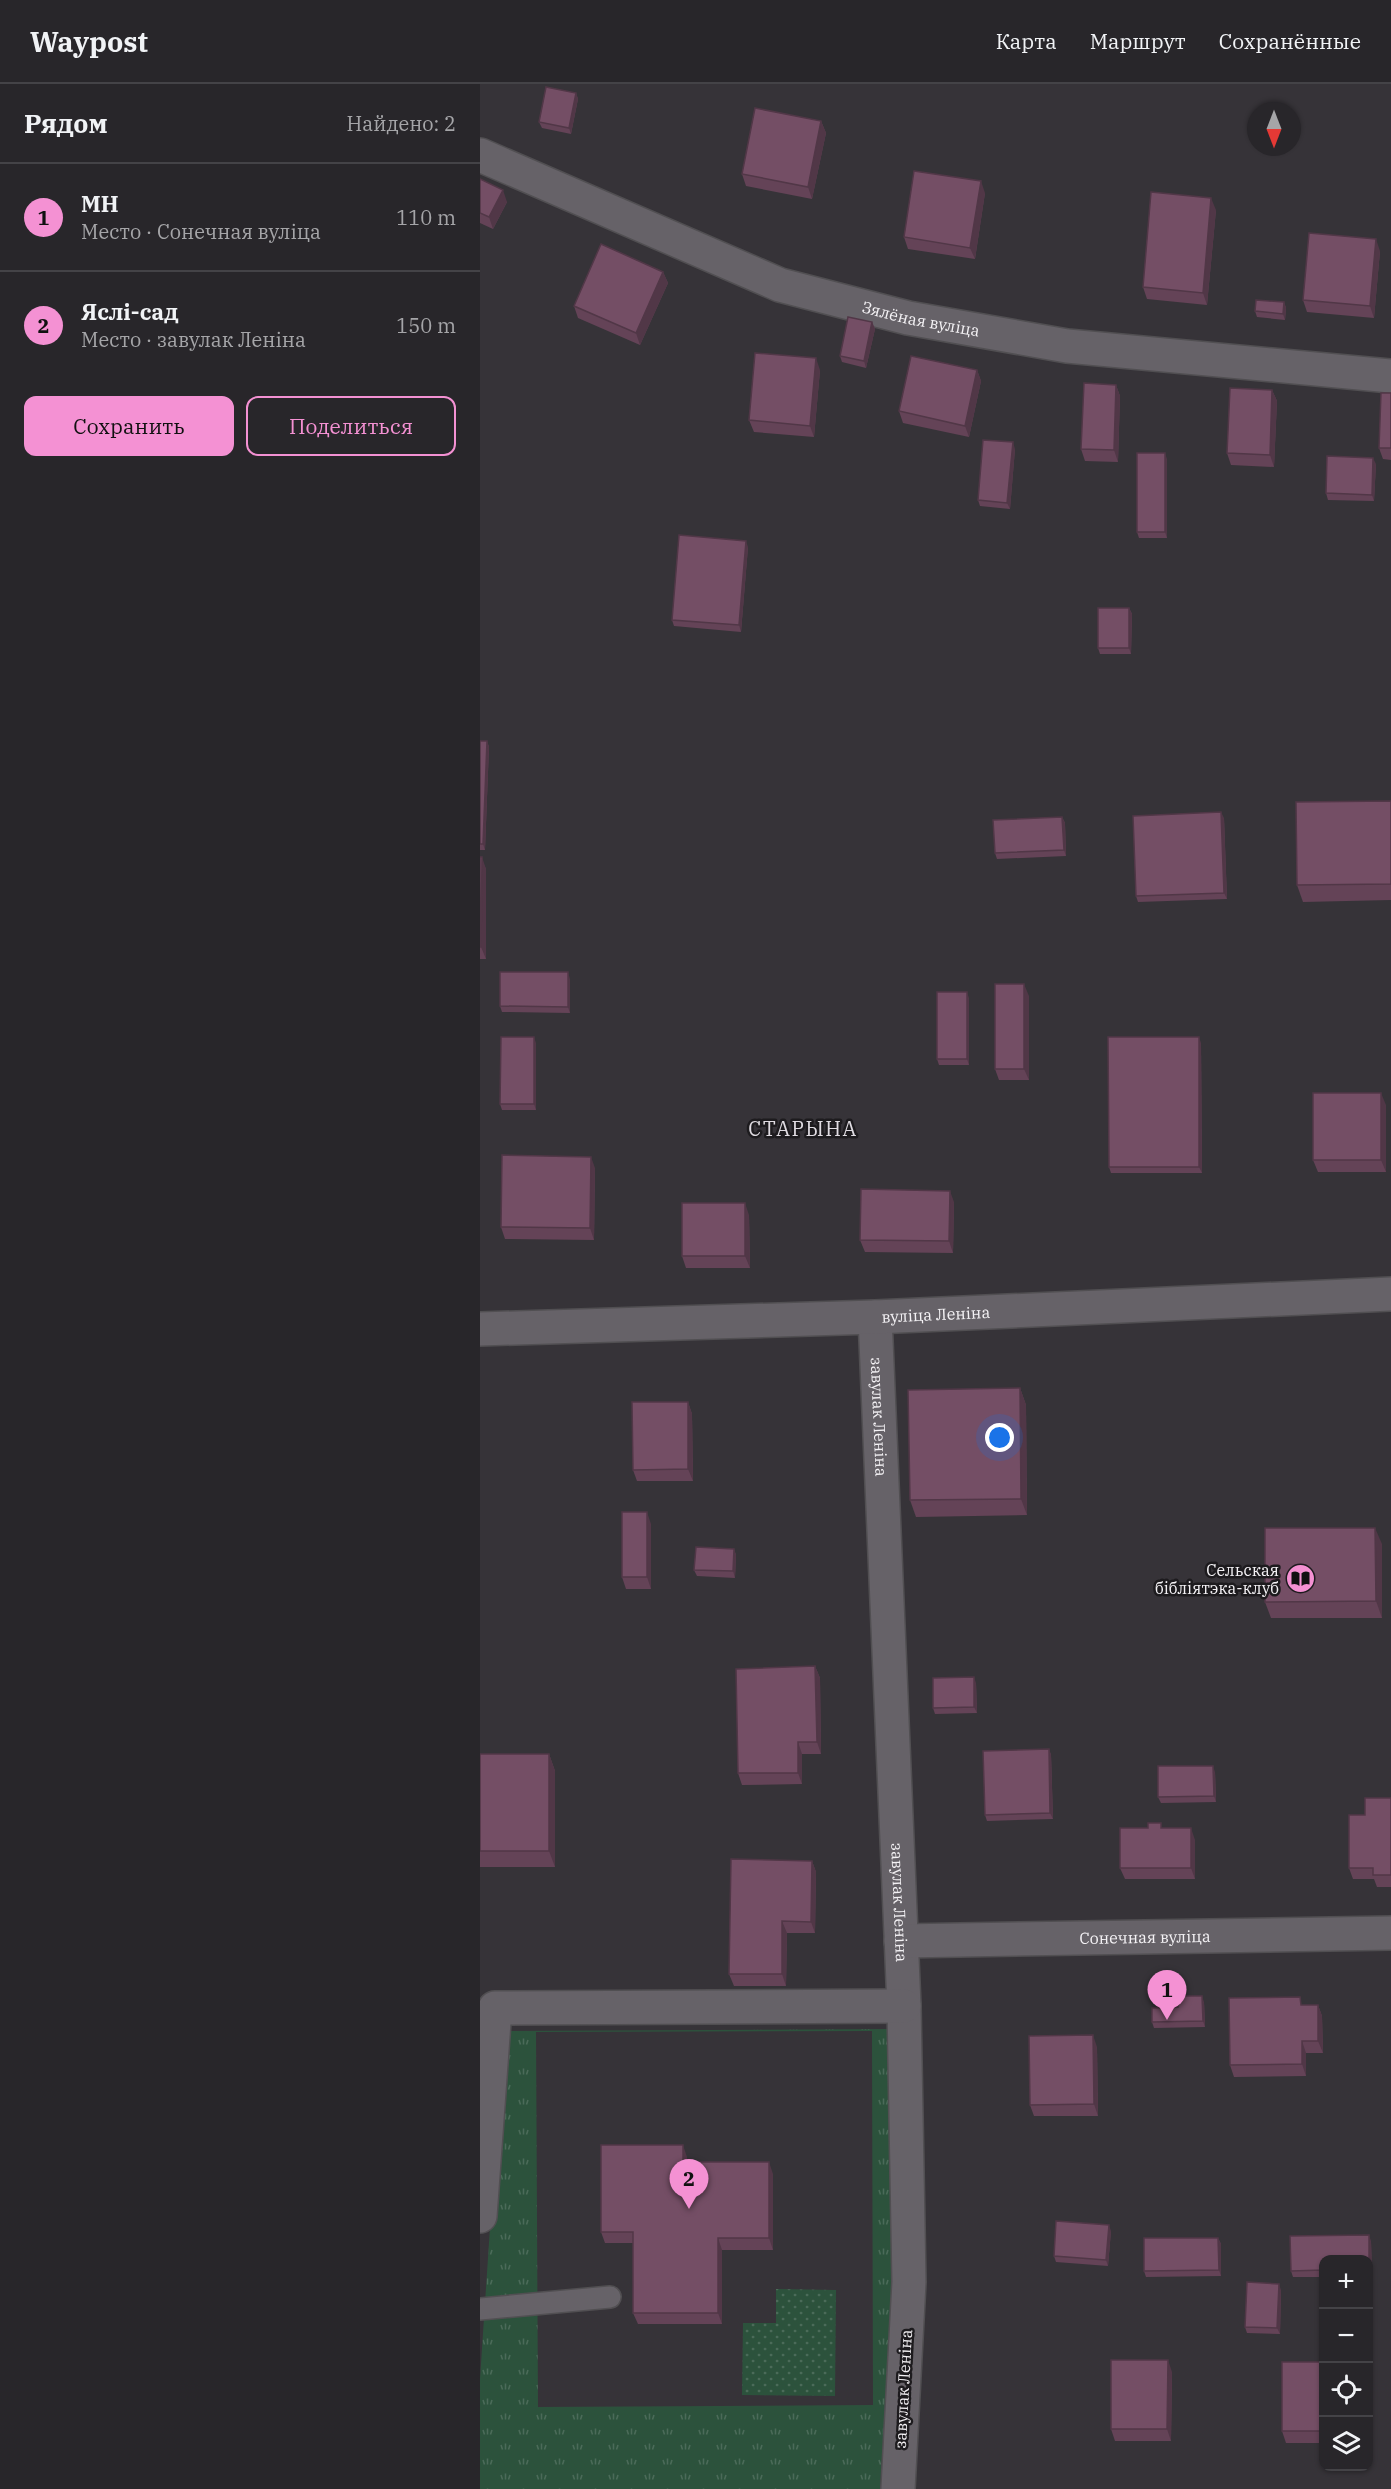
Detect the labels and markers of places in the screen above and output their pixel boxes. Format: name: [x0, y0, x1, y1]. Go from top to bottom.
place label: Сельская бібліятэка-клуб: [1155, 1560, 1279, 1598]
library icon: Сельская бібліятэка-клуб: [1284, 1563, 1316, 1595]
pin: 1: [1148, 1970, 1186, 2020]
pin: 2: [670, 2160, 708, 2209]

